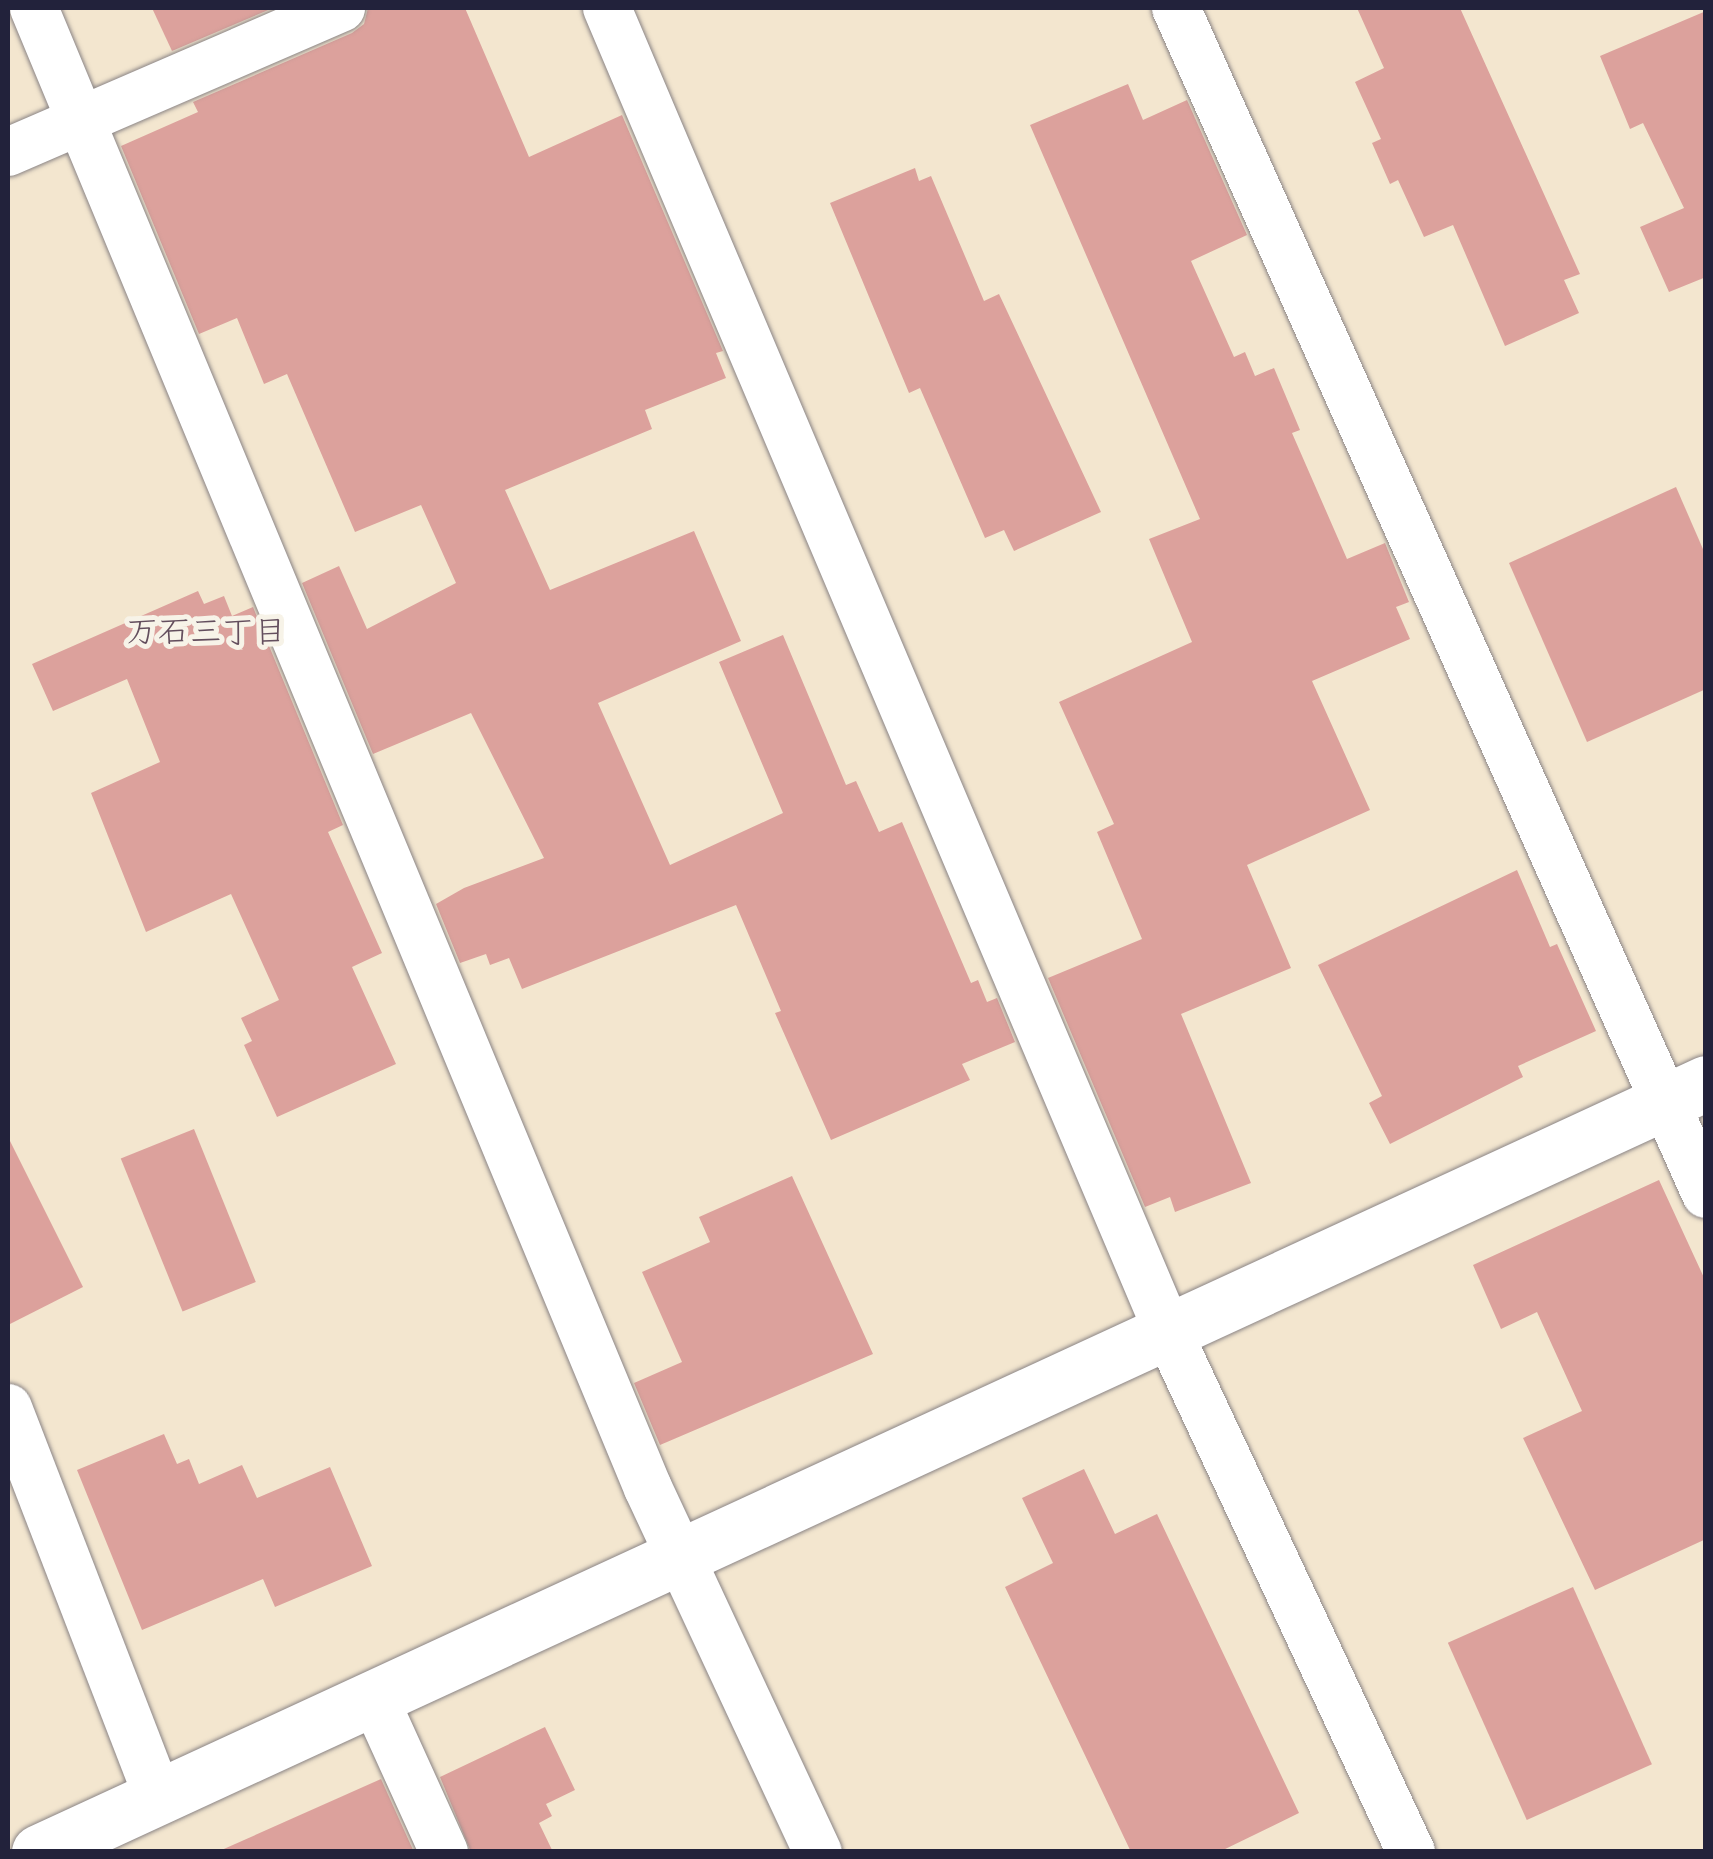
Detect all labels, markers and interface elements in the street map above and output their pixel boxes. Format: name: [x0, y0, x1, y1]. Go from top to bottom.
district label: 万石三丁目: [126, 614, 286, 652]

